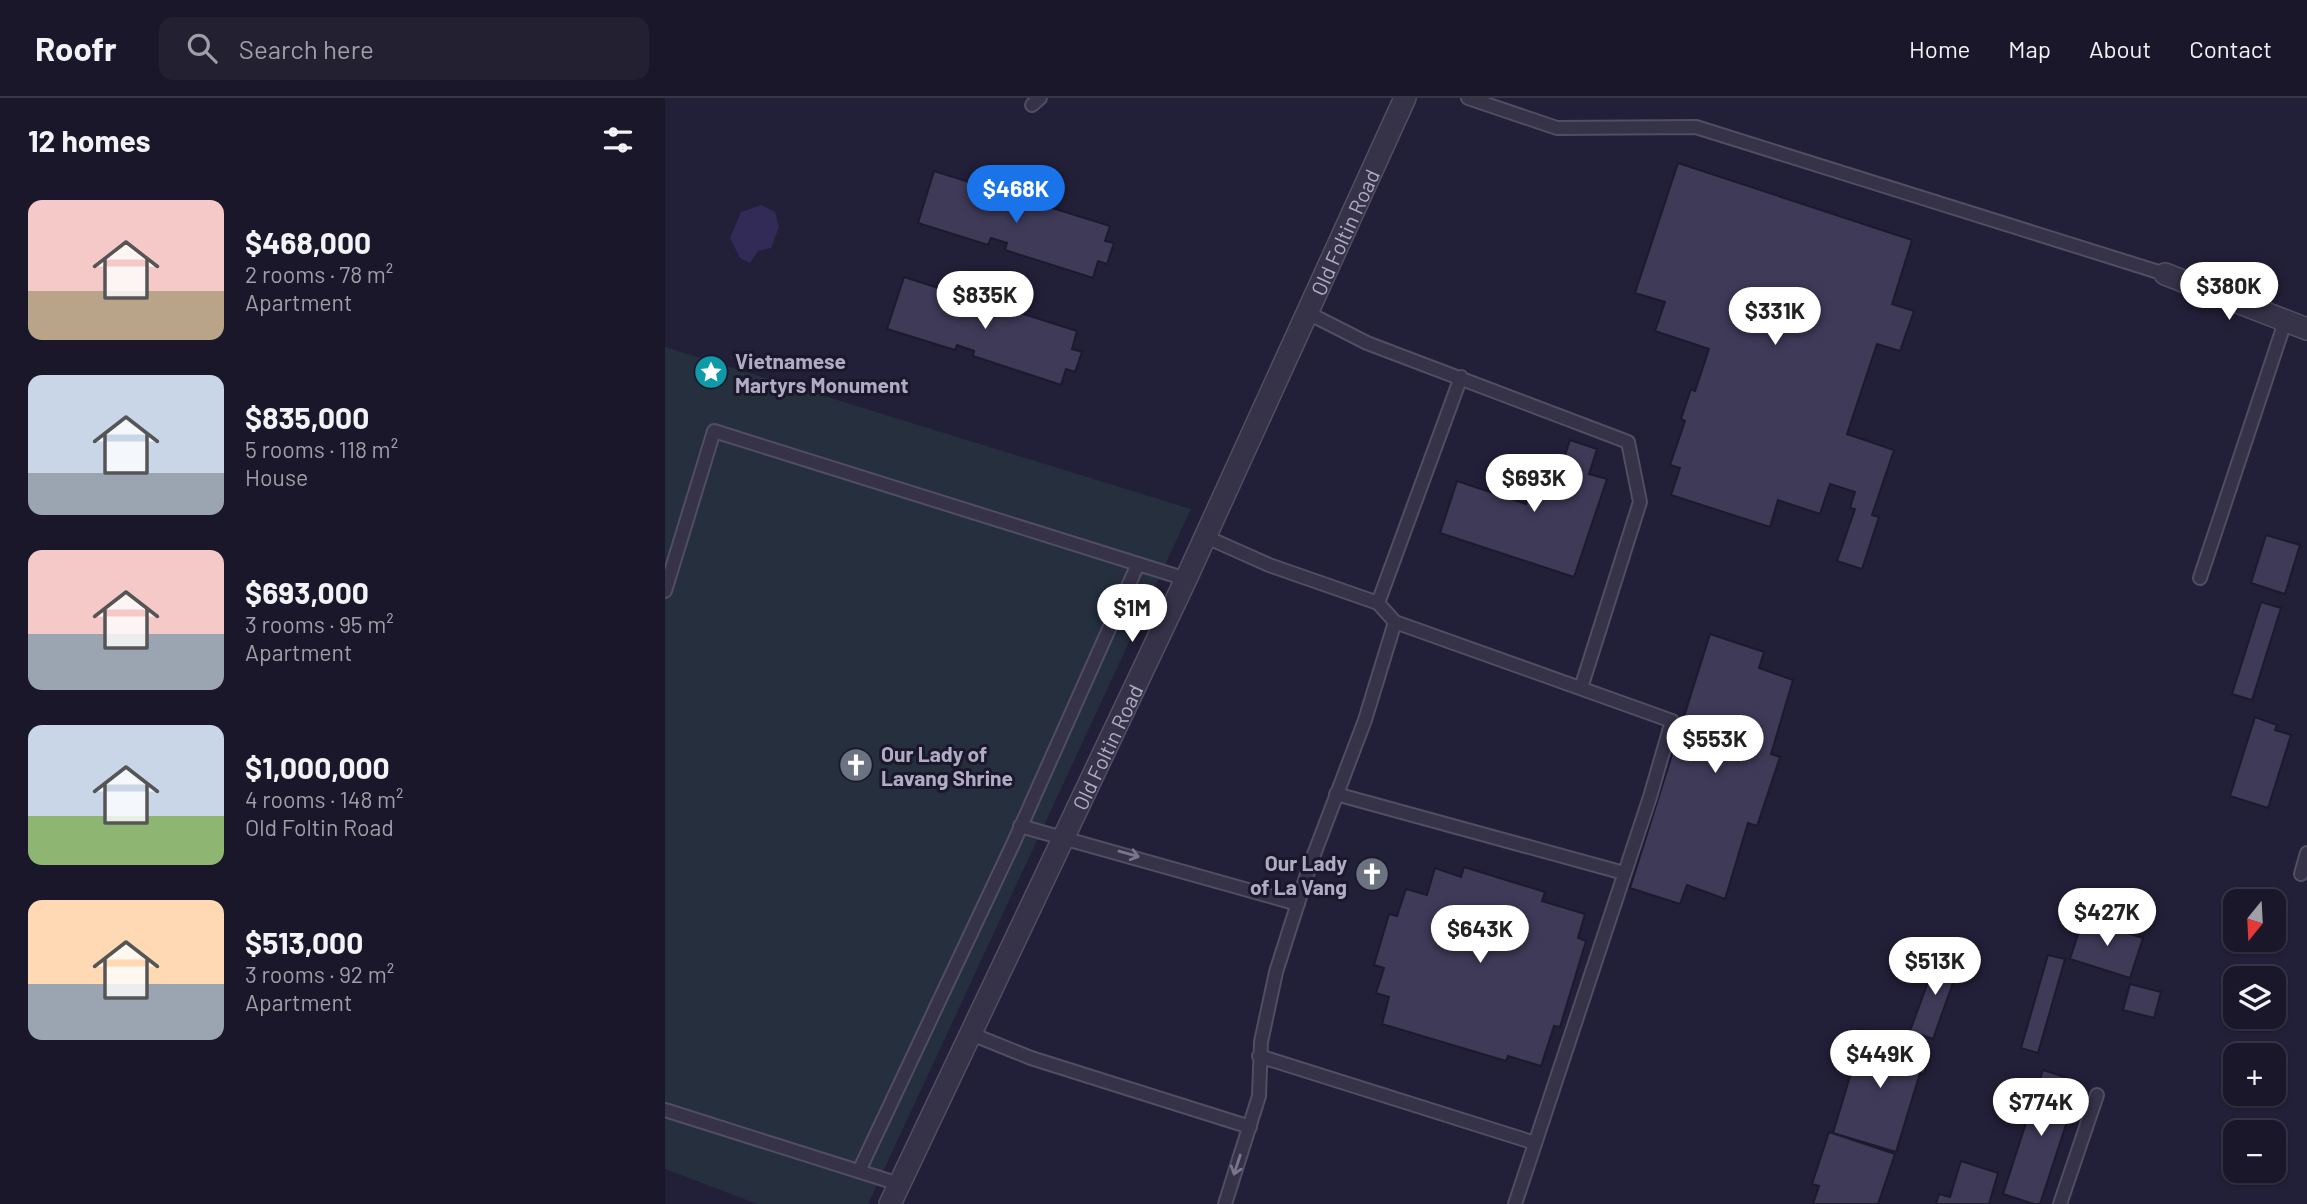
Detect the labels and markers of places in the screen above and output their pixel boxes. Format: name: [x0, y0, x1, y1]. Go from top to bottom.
pin: $468K: [967, 166, 1065, 225]
pin: $380K: [2180, 262, 2278, 322]
pin: $835K: [936, 272, 1034, 331]
pin: $331K: [1726, 288, 1824, 347]
place label: Vietnamese Martyrs Monument: [735, 348, 909, 397]
place icon: Vietnamese Martyrs Monument: [692, 353, 730, 391]
pin: $693K: [1485, 454, 1583, 514]
pin: $1M: [1098, 584, 1166, 644]
pin: $553K: [1666, 716, 1764, 775]
place label: Our Lady of Lavang Shrine: [881, 741, 1013, 790]
church icon: Our Lady of Lavang Shrine: [837, 746, 875, 784]
place label: Our Lady of La Vang: [1250, 850, 1347, 899]
church icon: Our Lady of La Vang: [1353, 855, 1391, 893]
pin: $427K: [2058, 888, 2156, 948]
pin: $643K: [1431, 906, 1529, 965]
pin: $513K: [1886, 937, 1984, 997]
pin: $449K: [1831, 1030, 1929, 1090]
pin: $774K: [1992, 1079, 2090, 1138]

